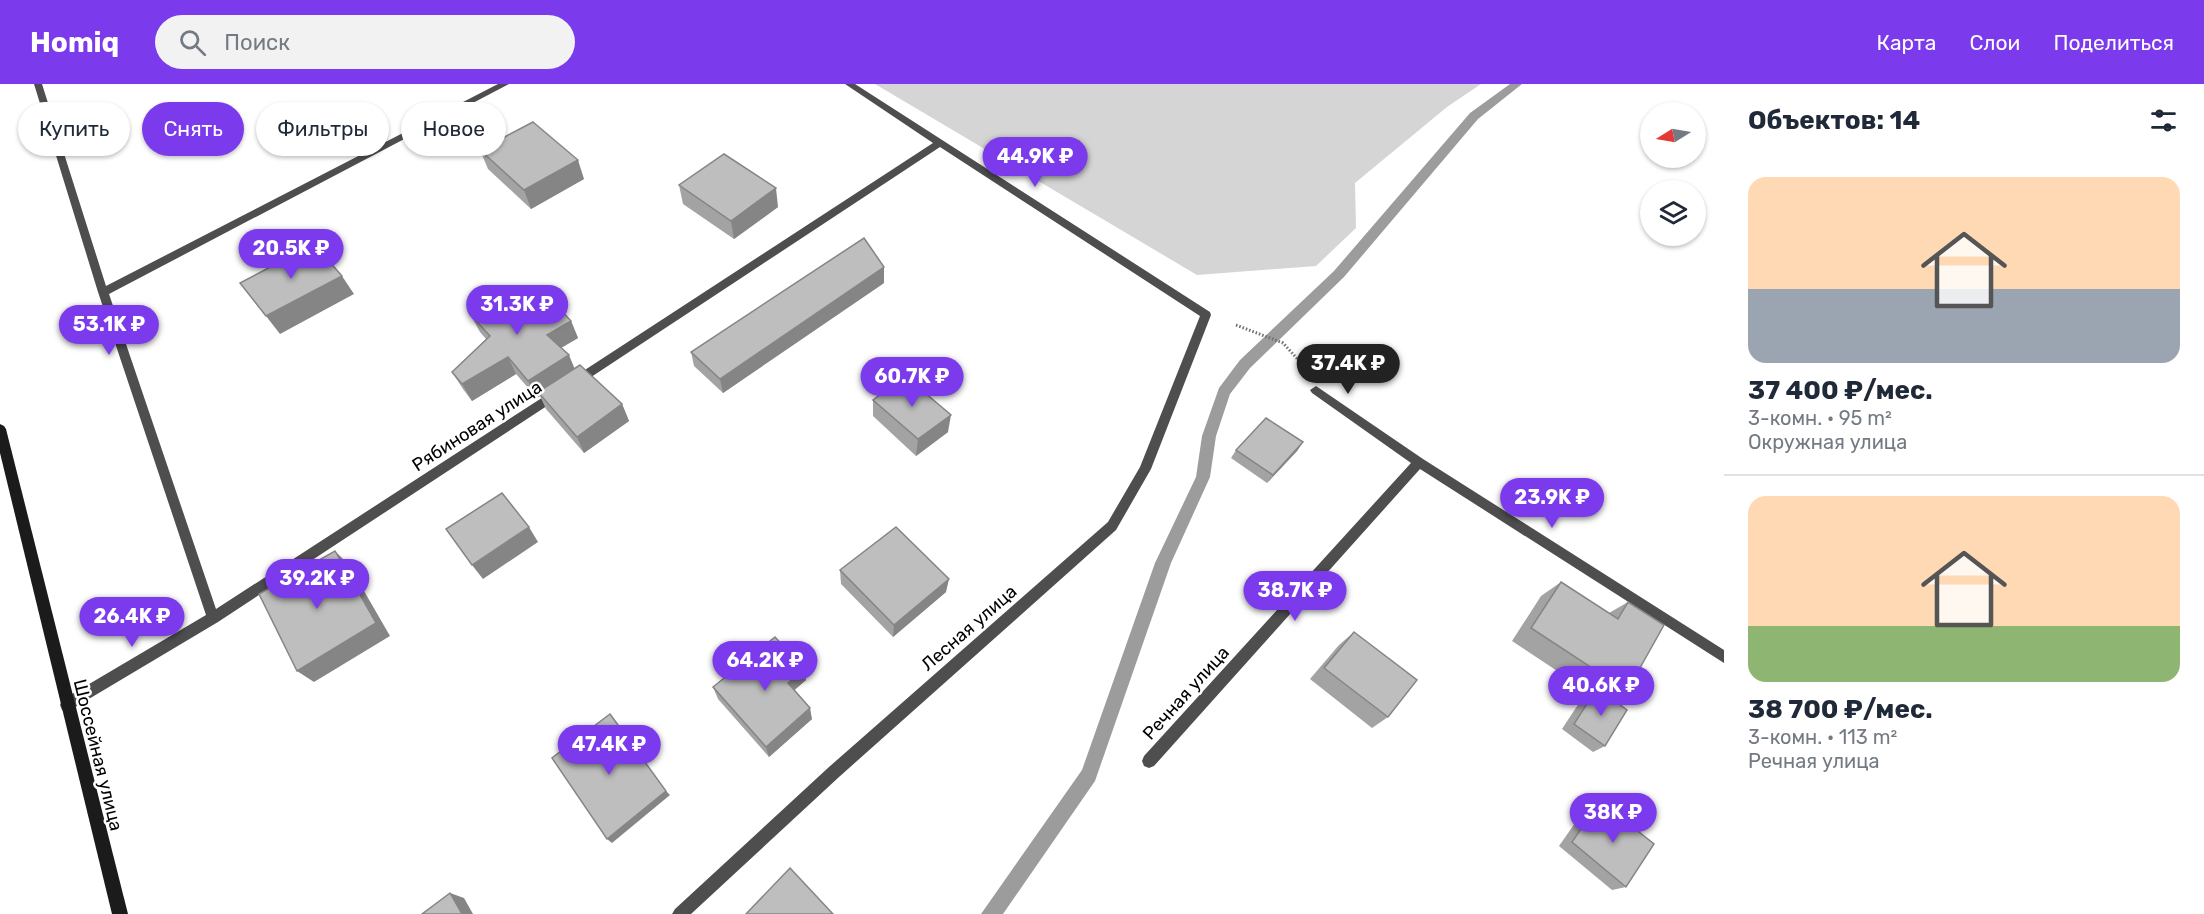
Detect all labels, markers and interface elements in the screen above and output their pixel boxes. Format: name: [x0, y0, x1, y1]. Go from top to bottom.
search box: [155, 15, 575, 69]
text: Homiq: [30, 26, 119, 59]
icon: search: [176, 26, 209, 59]
text: Поиск: [224, 29, 290, 56]
text: Карта: [1876, 30, 1936, 55]
text: Слои: [1969, 30, 2020, 55]
text: Поделиться: [2053, 30, 2174, 55]
chip: Купить: [18, 102, 130, 156]
chip: Снять: [142, 102, 244, 156]
chip: Фильтры: [256, 102, 389, 156]
chip: Новое: [401, 102, 506, 156]
north arrow: [1640, 102, 1706, 168]
map controls: [1640, 102, 1706, 246]
icon: filters: [2147, 104, 2180, 137]
text: Объектов: 14: [1748, 105, 1920, 136]
pin: 44.9K ₽: [980, 137, 1090, 188]
text: 44.9K ₽: [997, 144, 1073, 168]
button: layers: [1640, 180, 1706, 246]
icon: home: [1910, 216, 2018, 324]
pin: 20.5K ₽: [236, 229, 346, 280]
text: 20.5K ₽: [253, 236, 329, 260]
pin: 31.3K ₽: [462, 285, 572, 336]
text: 31.3K ₽: [480, 292, 554, 316]
pin: 53.1K ₽: [54, 305, 164, 356]
text: 53.1K ₽: [73, 312, 145, 336]
pin: 37.4K ₽: [1293, 344, 1403, 395]
text: 37.4K ₽: [1311, 351, 1385, 375]
pin: 60.7K ₽: [857, 357, 967, 408]
text: 60.7K ₽: [875, 364, 949, 388]
text: 37 400 ₽/мес.: [1748, 375, 1933, 406]
street label: Рябиновая улица: [408, 376, 546, 476]
text: 3-комн. · 95 m²: [1748, 406, 1892, 430]
text: Окружная улица: [1748, 430, 1907, 454]
pin: 23.9K ₽: [1497, 478, 1607, 529]
text: 23.9K ₽: [1514, 485, 1590, 509]
icon: home: [1910, 535, 2018, 643]
pin: 39.2K ₽: [262, 559, 372, 610]
text: 39.2K ₽: [279, 566, 355, 590]
pin: 38.7K ₽: [1240, 571, 1350, 622]
text: 38.7K ₽: [1257, 578, 1333, 602]
street label: Лесная улица: [917, 580, 1021, 676]
pin: 26.4K ₽: [77, 597, 187, 648]
text: 26.4K ₽: [93, 604, 171, 628]
pin: 64.2K ₽: [710, 641, 820, 692]
street label: Речная улица: [1138, 642, 1234, 744]
text: 64.2K ₽: [726, 648, 804, 672]
pin: 40.6K ₽: [1546, 666, 1656, 717]
text: 40.6K ₽: [1562, 673, 1640, 697]
street label: Шоссейная улица: [69, 677, 127, 833]
text: 38 700 ₽/мес.: [1748, 694, 1933, 725]
pin: 47.4K ₽: [554, 725, 664, 776]
text: 3-комн. · 113 m²: [1748, 725, 1897, 749]
text: 47.4K ₽: [572, 732, 646, 756]
text: Речная улица: [1748, 749, 1880, 773]
pin: 38K ₽: [1571, 793, 1655, 844]
text: 38K ₽: [1584, 800, 1642, 824]

